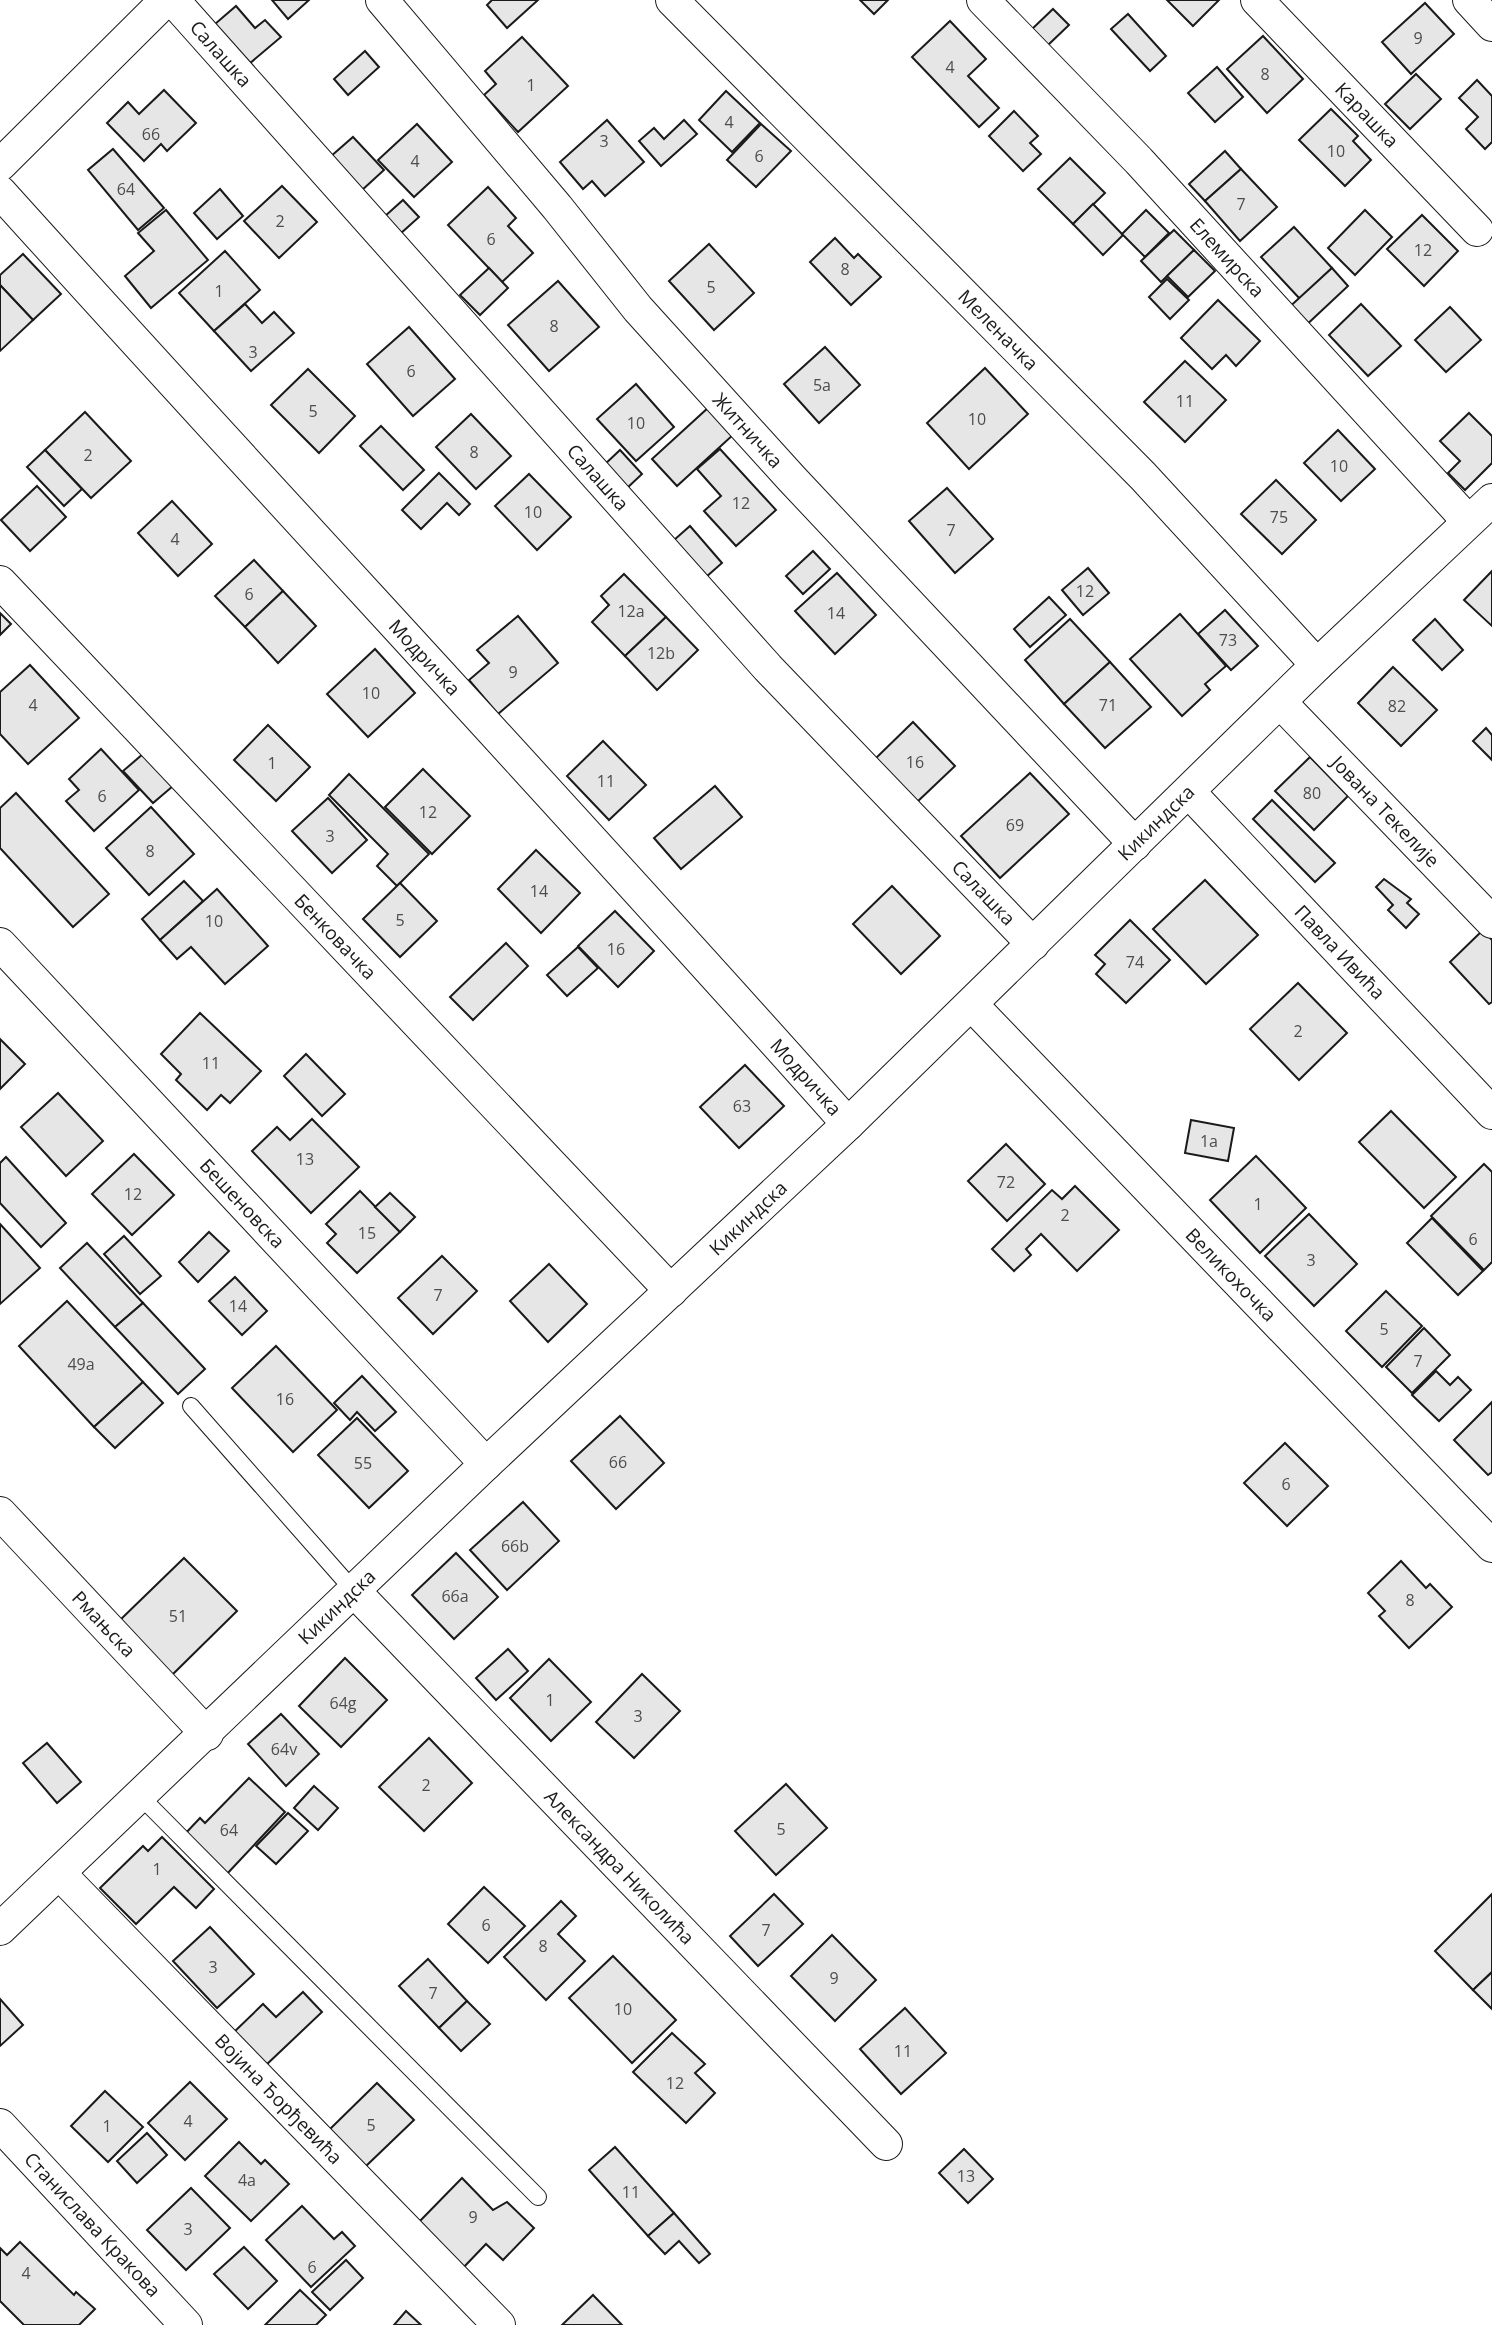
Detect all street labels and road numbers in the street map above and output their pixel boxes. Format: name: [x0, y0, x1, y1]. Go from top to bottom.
street label: Салашка: [184, 15, 258, 93]
street label: Карашка: [1329, 76, 1405, 153]
street label: Елемирска: [1184, 212, 1270, 303]
street label: Меленачка: [953, 284, 1044, 376]
street label: Житничка: [707, 387, 789, 474]
street label: Салашка: [561, 438, 635, 516]
street label: Модричка: [383, 613, 466, 701]
street label: Јована Текелије: [1324, 749, 1445, 873]
street label: Кикиндска: [1112, 779, 1200, 866]
street label: Салашка: [946, 854, 1021, 931]
street label: Бенковачка: [289, 888, 382, 985]
street label: Павла Ивића: [1289, 899, 1391, 1005]
street label: Модричка: [765, 1033, 847, 1121]
street label: Бешеновска: [194, 1153, 291, 1254]
street label: Кикиндска: [703, 1175, 793, 1261]
street label: Великохочка: [1180, 1222, 1282, 1327]
street label: Кикиндска: [292, 1564, 381, 1650]
street label: Рмањска: [66, 1585, 142, 1663]
street label: Александра Николића: [539, 1784, 700, 1950]
street label: Војина Ђорђевића: [209, 2028, 348, 2170]
street label: Станислава Кракова: [19, 2146, 167, 2303]

